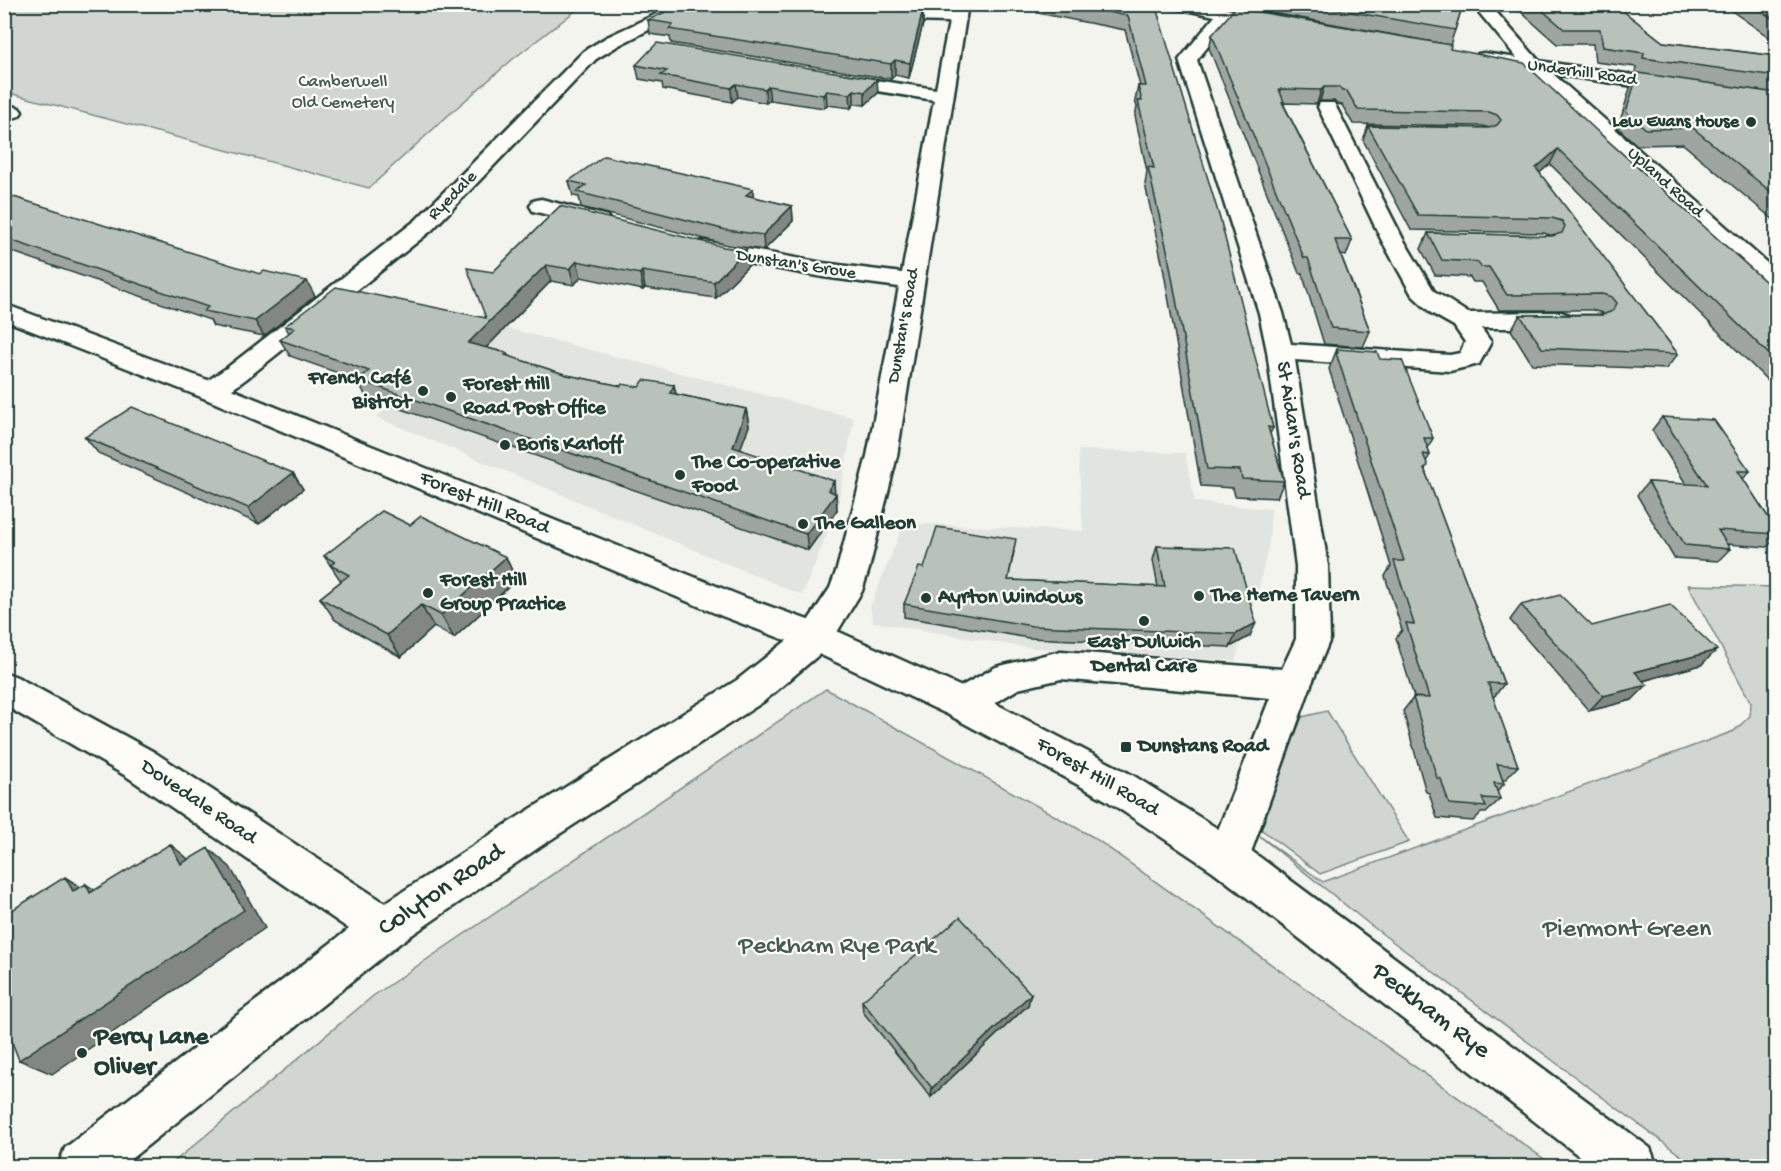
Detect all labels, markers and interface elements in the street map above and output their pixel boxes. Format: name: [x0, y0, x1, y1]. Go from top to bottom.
street label: Underhill Road: [1526, 55, 1639, 91]
park label: Camberwell Old Cemetery: [292, 72, 394, 114]
place label: Lew Evans House: [1612, 112, 1740, 133]
marker: Lew Evans House: [1744, 115, 1758, 129]
street label: Upland Road: [1622, 143, 1709, 224]
street label: Ryedale: [424, 166, 483, 225]
street label: Dunstan's Grove: [734, 245, 858, 285]
street label: Dunstan's Road: [883, 266, 925, 386]
street label: St Aidan's Road: [1269, 360, 1315, 502]
place label: French Café Bistrot: [307, 367, 413, 416]
place label: Forest Hill Road Post Office: [462, 373, 607, 422]
marker: French Café Bistrot: [416, 384, 430, 398]
marker: Forest Hill Road Post Office: [444, 390, 458, 404]
place label: Boris Karloff: [516, 433, 625, 458]
marker: Boris Karloff: [498, 438, 512, 452]
place label: The Co-operative Food: [690, 451, 842, 500]
street label: Forest Hill Road: [414, 466, 554, 542]
marker: The Co-operative Food: [673, 468, 687, 482]
place label: The Galleon: [813, 512, 917, 537]
marker: The Galleon: [796, 517, 810, 531]
place label: Forest Hill Group Practice: [439, 569, 567, 618]
place label: The Herne Tavern: [1209, 584, 1360, 609]
marker: Forest Hill Group Practice: [421, 586, 435, 600]
place label: Ayrton Windows: [937, 586, 1083, 611]
marker: The Herne Tavern: [1192, 589, 1206, 603]
marker: Ayrton Windows: [919, 591, 933, 605]
marker: East Dulwich Dental Care: [1137, 614, 1151, 628]
place label: East Dulwich Dental Care: [1087, 631, 1201, 680]
street label: Forest Hill Road: [1030, 732, 1164, 824]
place label: Dunstans Road: [1136, 735, 1271, 760]
marker: Dunstans Road: [1119, 740, 1133, 754]
street label: Dovedale Road: [133, 754, 262, 852]
street label: Colyton Road: [373, 836, 512, 945]
park label: Piermont Green: [1542, 915, 1712, 946]
park label: Peckham Rye Park: [738, 932, 938, 963]
street label: Peckham Rye: [1364, 957, 1496, 1067]
place label: Percy Lane Oliver: [92, 1023, 210, 1084]
marker: Percy Lane Oliver: [75, 1046, 89, 1060]

